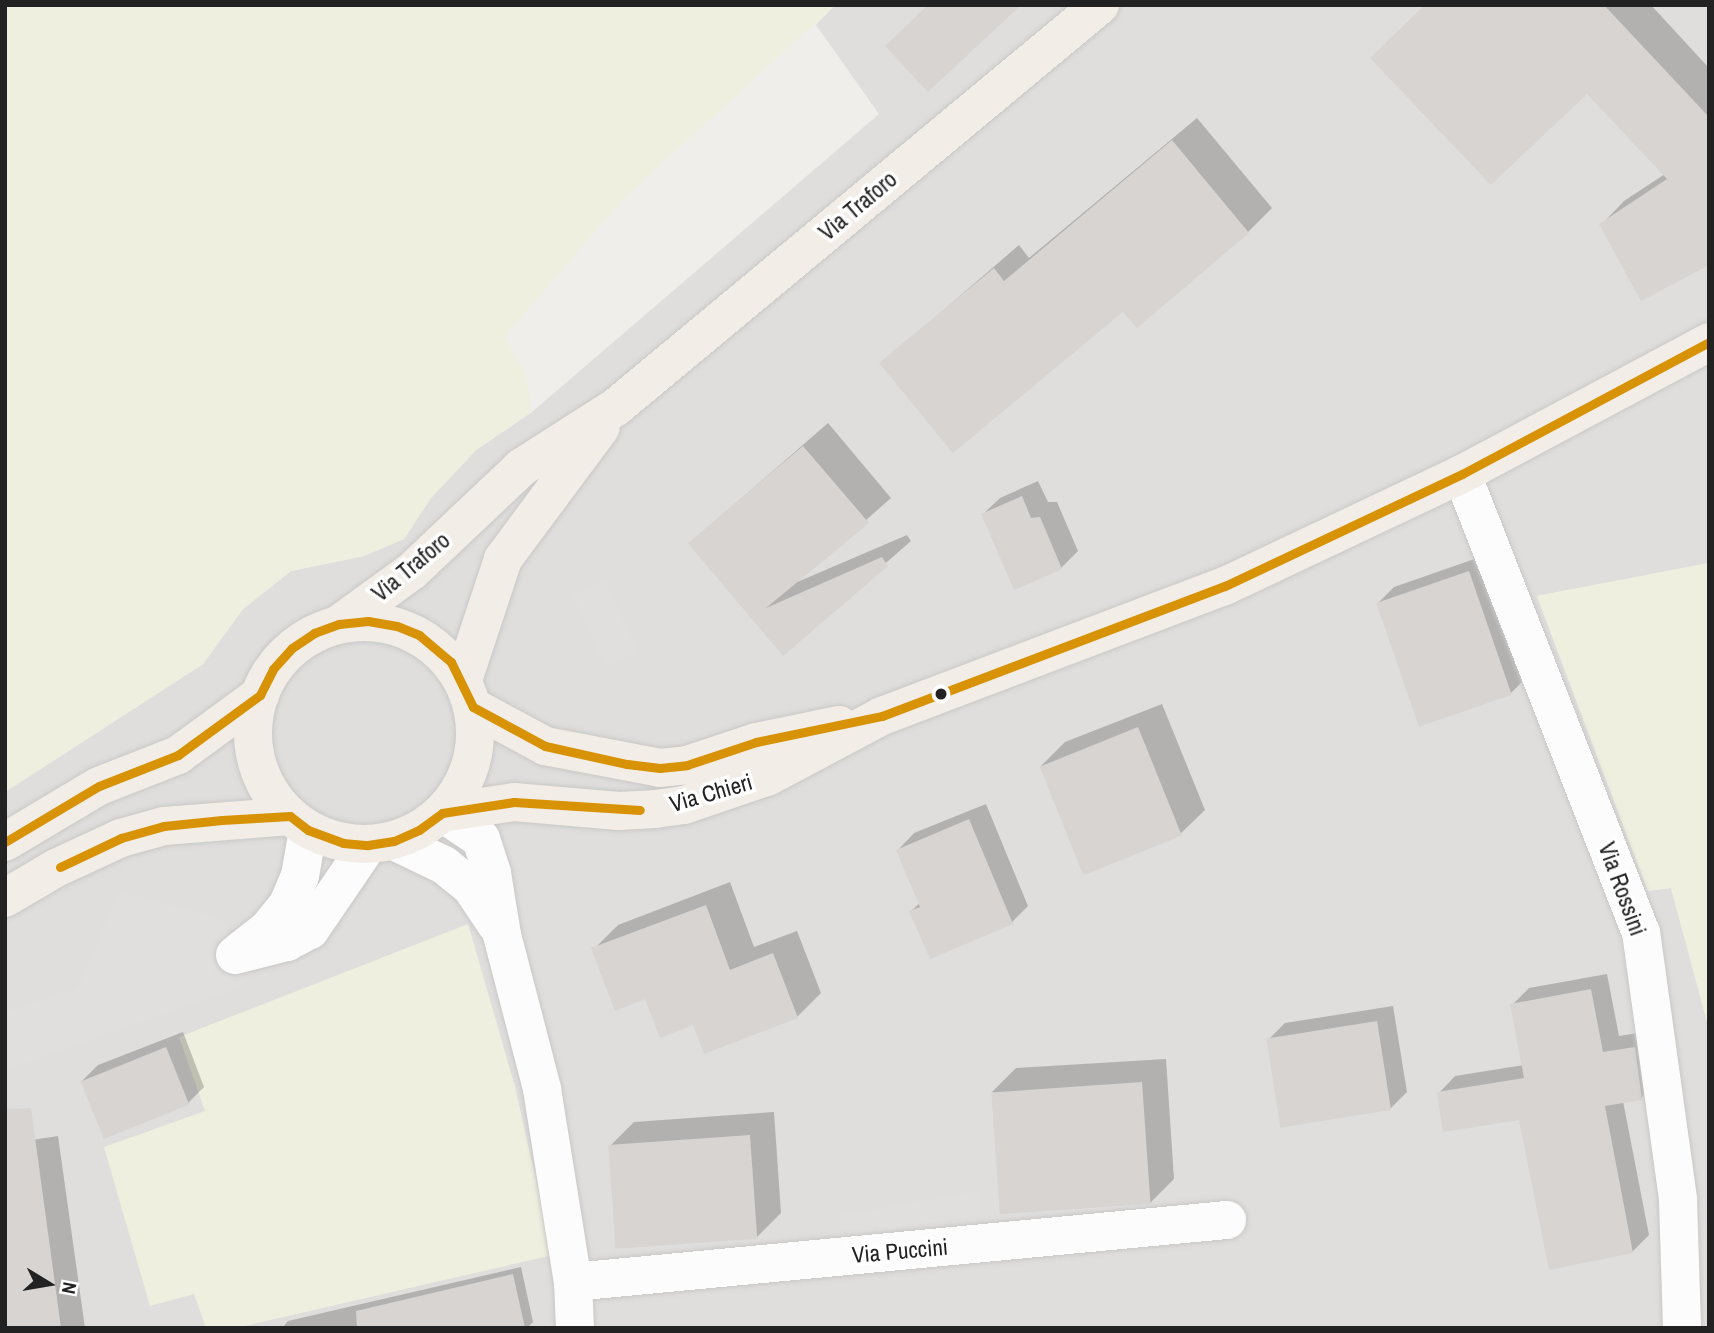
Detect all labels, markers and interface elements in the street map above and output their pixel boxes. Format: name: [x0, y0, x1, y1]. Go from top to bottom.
street label: Via Traforo: [813, 165, 903, 247]
street label: Via Traforo: [366, 526, 456, 608]
unlabelled marker: [934, 687, 948, 701]
street label: Via Chieri: [667, 768, 755, 818]
street label: Via Rossini: [1592, 839, 1652, 939]
street label: Via Puccini: [851, 1233, 949, 1269]
north arrow: [14, 1249, 84, 1319]
text: N: [56, 1280, 83, 1296]

